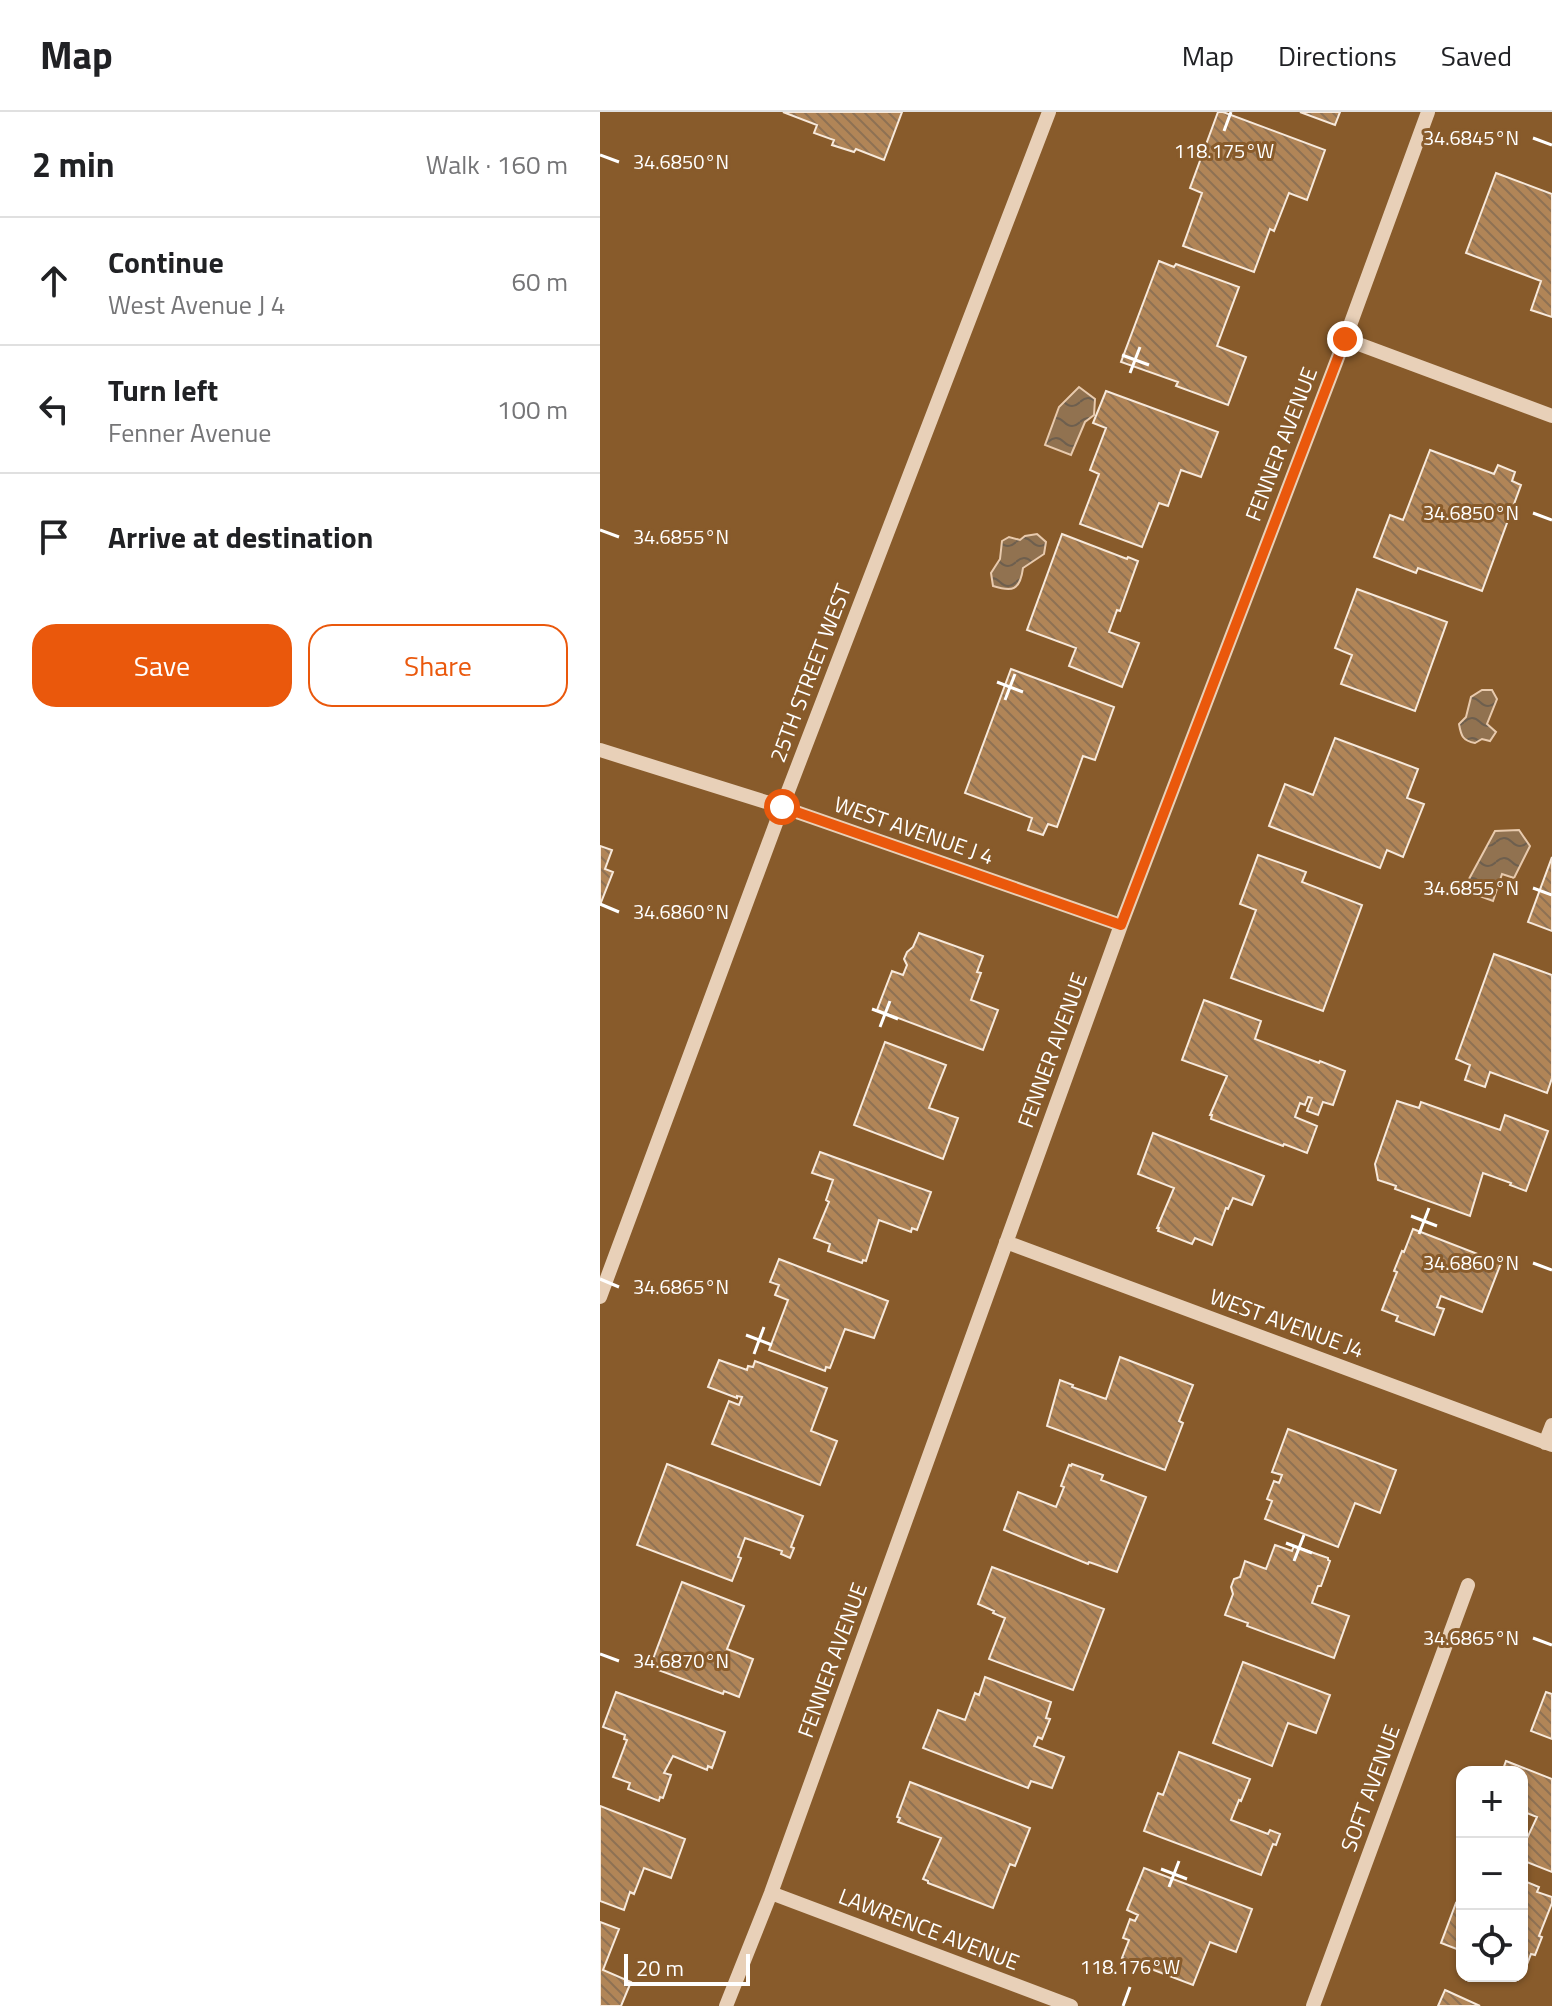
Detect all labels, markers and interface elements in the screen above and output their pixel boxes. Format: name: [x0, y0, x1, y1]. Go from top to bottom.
text: Map: [40, 26, 113, 84]
text: Map: [1182, 34, 1234, 77]
text: Directions: [1278, 34, 1397, 77]
text: Saved: [1441, 34, 1512, 77]
text: 34.6845°N: [1423, 122, 1519, 153]
text: 118.175°W: [1174, 135, 1274, 166]
text: 2 min: [32, 138, 115, 190]
text: Walk · 160 m: [426, 145, 568, 184]
text: 34.6850°N: [633, 146, 729, 177]
text: Continue: [108, 239, 224, 285]
icon: ahead: [32, 259, 76, 303]
text: 60 m: [511, 262, 568, 301]
text: West Avenue J 4: [108, 285, 285, 324]
route end: [1327, 321, 1363, 357]
street label: FENNER AVENUE: [1236, 362, 1326, 526]
text: Turn left: [108, 367, 218, 413]
icon: left: [32, 387, 76, 431]
text: 100 m: [497, 390, 568, 429]
text: Fenner Avenue: [108, 413, 271, 452]
text: 34.6850°N: [1423, 497, 1519, 528]
text: Arrive at destination: [108, 514, 373, 560]
icon: arrive: [32, 515, 76, 559]
text: 34.6855°N: [633, 521, 729, 552]
street label: 25TH STREET WEST: [760, 578, 860, 767]
button: Save: [32, 624, 292, 707]
button: Share: [308, 624, 568, 707]
street label: WEST AVENUE J 4: [830, 787, 998, 873]
route start: [764, 789, 800, 825]
text: 34.6855°N: [1423, 872, 1519, 903]
text: 34.6860°N: [633, 896, 729, 927]
street label: FENNER AVENUE: [1008, 968, 1096, 1132]
text: 34.6860°N: [1423, 1247, 1519, 1278]
text: 34.6865°N: [633, 1271, 729, 1302]
street label: WEST AVENUE J4: [1205, 1279, 1369, 1367]
street label: FENNER AVENUE: [788, 1578, 876, 1742]
text: 34.6865°N: [1423, 1622, 1519, 1653]
text: 34.6870°N: [633, 1645, 729, 1676]
street label: SOFT AVENUE: [1331, 1720, 1409, 1856]
map controls: [1456, 1766, 1528, 1982]
button: +: [1456, 1766, 1528, 1838]
button: −: [1456, 1838, 1528, 1910]
street label: LAWRENCE AVENUE: [834, 1879, 1024, 1979]
button: locate: [1456, 1910, 1528, 1982]
scale bar: [624, 1950, 750, 1986]
text: 20 m: [636, 1951, 684, 1985]
text: 118.176°W: [1080, 1951, 1180, 1982]

